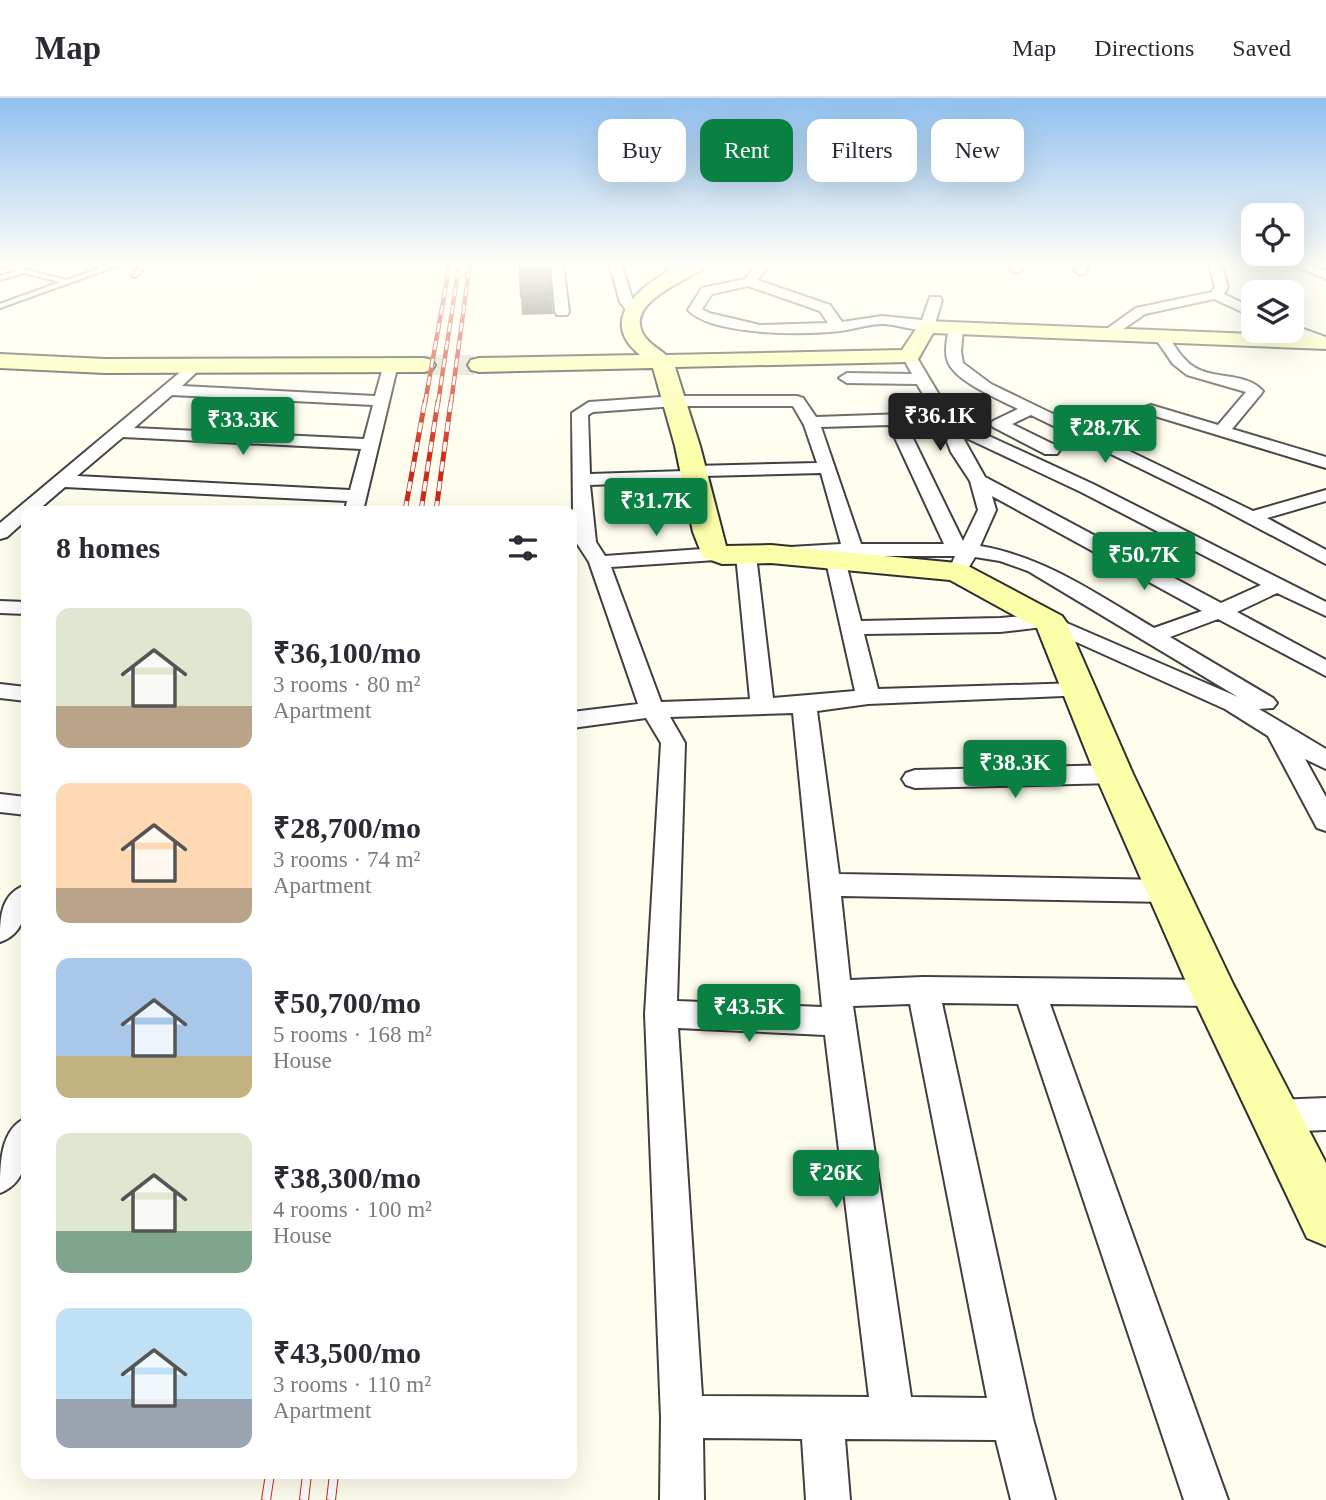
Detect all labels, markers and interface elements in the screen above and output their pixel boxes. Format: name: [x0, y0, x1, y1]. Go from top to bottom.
text: Map: [35, 30, 101, 66]
text: Map: [1012, 35, 1056, 61]
text: Directions: [1094, 35, 1194, 61]
text: Saved: [1232, 35, 1291, 61]
chip: Buy: [598, 119, 686, 182]
chip: Rent: [700, 119, 793, 182]
chip: Filters: [807, 119, 917, 182]
chip: New: [931, 119, 1024, 182]
map controls: [1241, 203, 1304, 343]
button: locate: [1241, 203, 1304, 266]
button: layers: [1241, 280, 1304, 343]
pin: ₹36.1K: [883, 394, 997, 453]
pin: ₹33.3K: [186, 398, 300, 457]
text: ₹36.1K: [904, 403, 976, 428]
pin: ₹28.7K: [1048, 406, 1162, 465]
text: ₹33.3K: [207, 407, 279, 432]
text: ₹28.7K: [1069, 415, 1141, 440]
pin: ₹31.7K: [599, 478, 713, 538]
text: ₹31.7K: [620, 488, 692, 513]
icon: filters: [504, 529, 542, 567]
text: 8 homes: [56, 531, 160, 564]
pin: ₹50.7K: [1087, 532, 1201, 592]
text: ₹50.7K: [1108, 542, 1180, 567]
icon: home: [112, 636, 196, 720]
text: ₹36,100/mo: [273, 636, 421, 669]
text: 3 rooms · 80 m²: [273, 672, 420, 697]
text: Apartment: [273, 698, 371, 723]
pin: ₹38.3K: [958, 740, 1072, 800]
text: ₹38.3K: [979, 750, 1051, 775]
icon: home: [112, 811, 196, 895]
text: ₹28,700/mo: [273, 811, 421, 844]
text: 3 rooms · 74 m²: [273, 847, 420, 872]
text: Apartment: [273, 873, 371, 898]
pin: ₹43.5K: [692, 984, 806, 1044]
icon: home: [112, 986, 196, 1070]
text: ₹50,700/mo: [273, 986, 421, 1019]
text: ₹43.5K: [713, 994, 785, 1019]
text: 5 rooms · 168 m²: [273, 1022, 432, 1047]
text: House: [273, 1048, 332, 1073]
pin: ₹26K: [795, 1150, 877, 1210]
text: ₹26K: [809, 1160, 863, 1185]
icon: home: [112, 1161, 196, 1245]
text: ₹38,300/mo: [273, 1161, 421, 1194]
text: 4 rooms · 100 m²: [273, 1197, 432, 1222]
text: House: [273, 1223, 332, 1248]
icon: home: [112, 1336, 196, 1420]
text: ₹43,500/mo: [273, 1336, 421, 1369]
text: 3 rooms · 110 m²: [273, 1372, 431, 1397]
text: Apartment: [273, 1398, 371, 1423]

